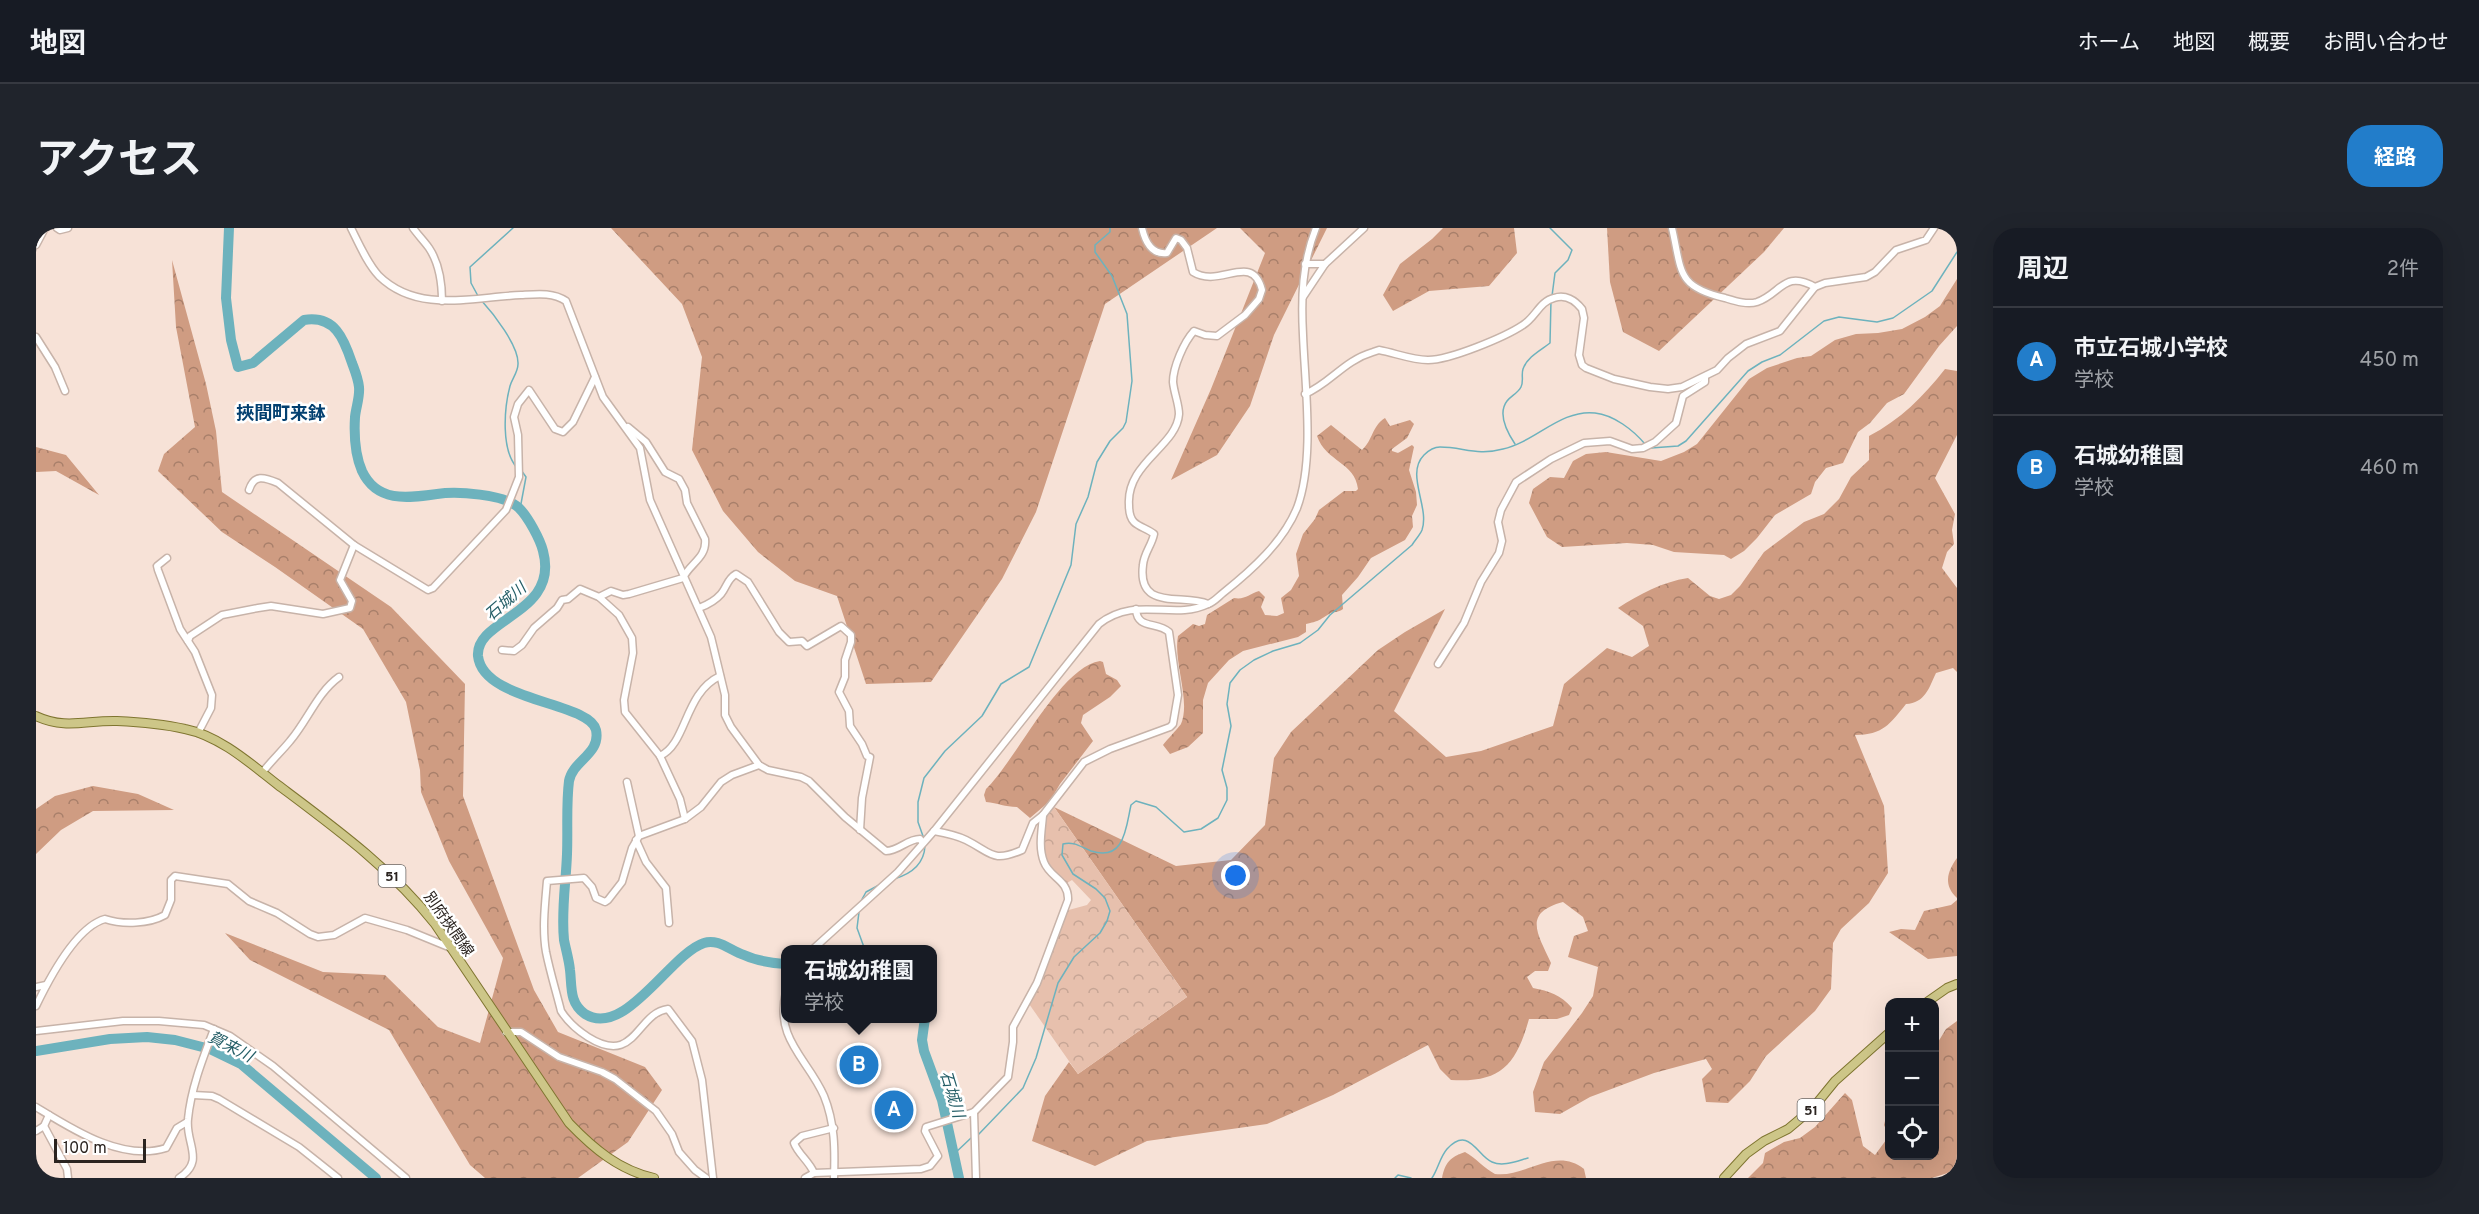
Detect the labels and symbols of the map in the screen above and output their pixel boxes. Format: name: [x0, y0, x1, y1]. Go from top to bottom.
district label: 挾間町来鉢: [236, 403, 326, 426]
water label: 石城川: [482, 578, 532, 626]
your location: [1221, 861, 1250, 890]
road number: 51: [378, 865, 406, 887]
street label: 別府挾間線: [418, 888, 478, 961]
water label: 賀来川: [204, 1028, 258, 1068]
pin: B: [840, 1042, 878, 1088]
water label: 石城川: [935, 1069, 968, 1122]
pin: A: [874, 1088, 914, 1132]
road number: 51: [1798, 1099, 1824, 1121]
scale bar: [54, 1136, 146, 1164]

